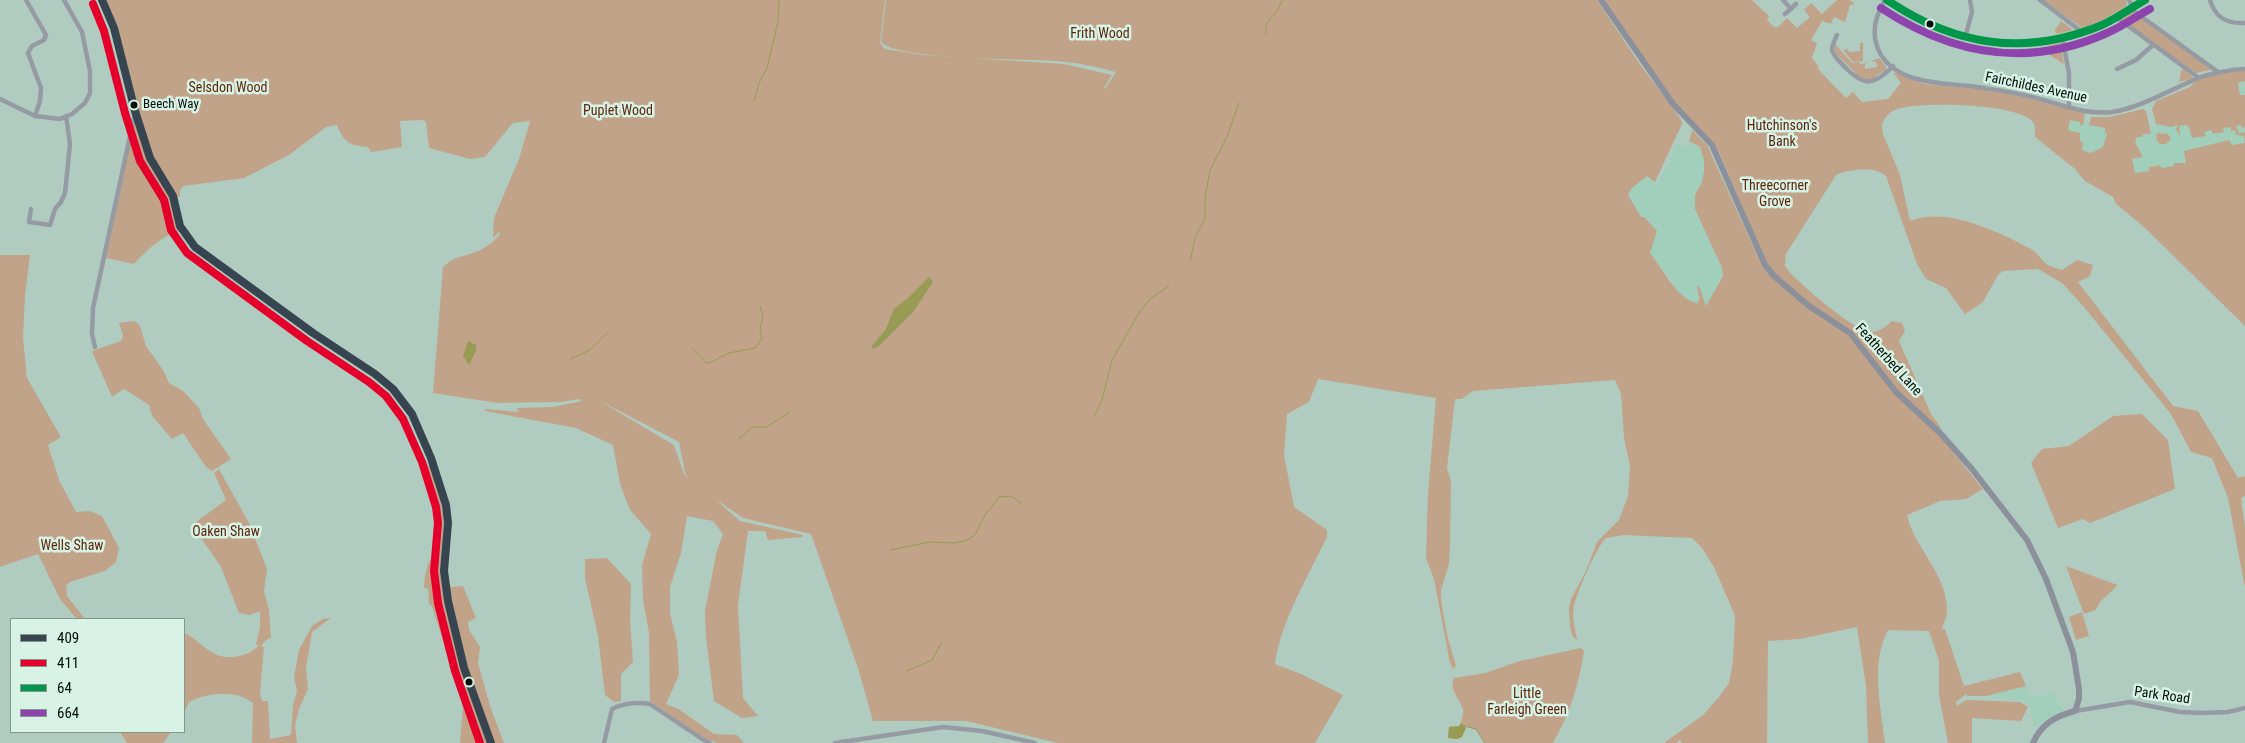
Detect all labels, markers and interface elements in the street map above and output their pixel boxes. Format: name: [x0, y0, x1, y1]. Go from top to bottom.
unlabelled marker: [1925, 19, 1935, 29]
park label: Frith Wood: [1070, 26, 1130, 42]
street label: Fairchildes Avenue: [1984, 69, 2088, 107]
park label: Selsdon Wood: [189, 80, 267, 96]
place label: Beech Way: [143, 97, 199, 113]
marker: Beech Way: [129, 100, 139, 110]
park label: Puplet Wood: [583, 103, 653, 119]
park label: Hutchinson's Bank: [1747, 118, 1817, 150]
park label: Threecorner Grove: [1742, 178, 1808, 210]
street label: Featherbed Lane: [1851, 320, 1925, 400]
park label: Oaken Shaw: [192, 524, 260, 540]
park label: Wells Shaw: [41, 538, 103, 554]
legend: [10, 618, 185, 733]
text: 409: [57, 629, 79, 647]
text: 411: [57, 654, 79, 672]
unlabelled marker: [464, 677, 474, 687]
text: 64: [57, 679, 72, 697]
street label: Park Road: [2133, 684, 2191, 708]
park label: Little Farleigh Green: [1487, 686, 1567, 719]
text: 664: [57, 704, 79, 722]

